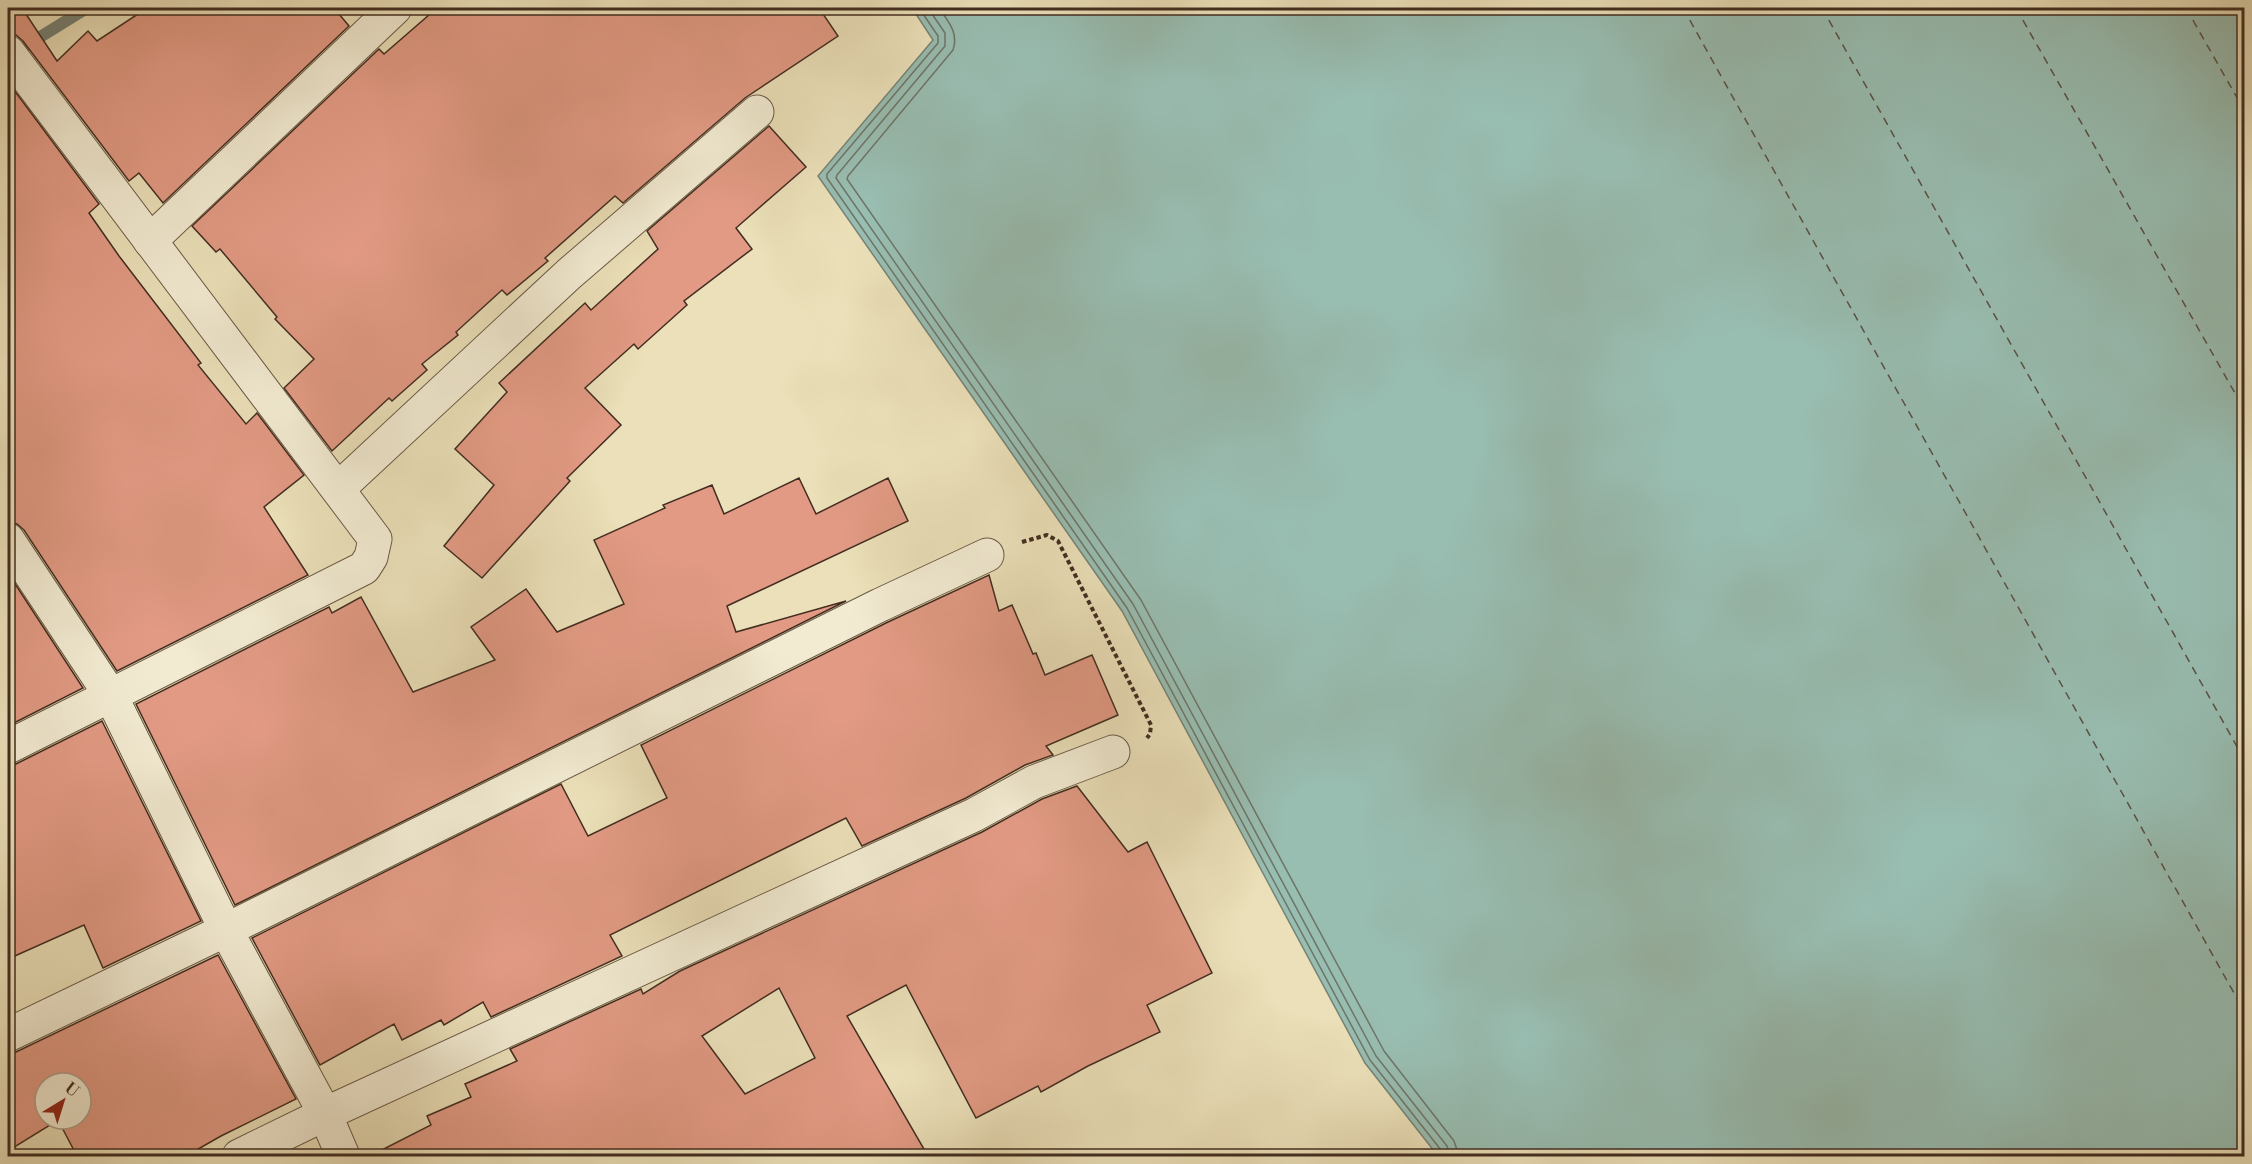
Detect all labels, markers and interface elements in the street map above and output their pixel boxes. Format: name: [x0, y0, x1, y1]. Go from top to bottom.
north arrow: [33, 1071, 93, 1131]
text: U: [61, 1078, 83, 1102]

